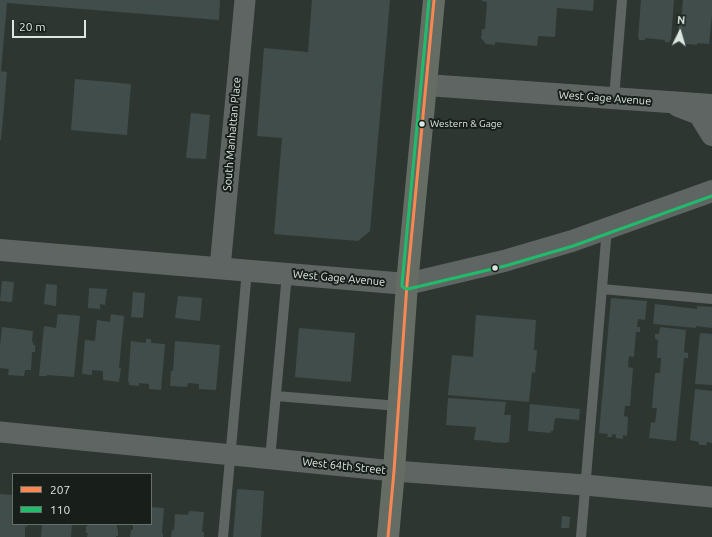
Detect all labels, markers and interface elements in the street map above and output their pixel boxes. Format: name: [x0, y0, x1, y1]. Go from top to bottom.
scale bar: [14, 12, 88, 38]
north arrow: [660, 12, 700, 52]
text: N: [676, 14, 686, 26]
text: 20 m: [19, 20, 46, 33]
street label: South Manhattan Place: [220, 76, 244, 192]
street label: West Gage Avenue: [558, 88, 652, 108]
place label: Western & Gage: [430, 118, 502, 130]
marker: Western & Gage: [417, 119, 427, 129]
unlabelled marker: [490, 263, 500, 273]
street label: West Gage Avenue: [292, 267, 386, 289]
street label: West 64th Street: [302, 455, 386, 477]
legend: [12, 473, 152, 525]
text: 207: [50, 483, 70, 496]
text: 110: [50, 503, 70, 516]

